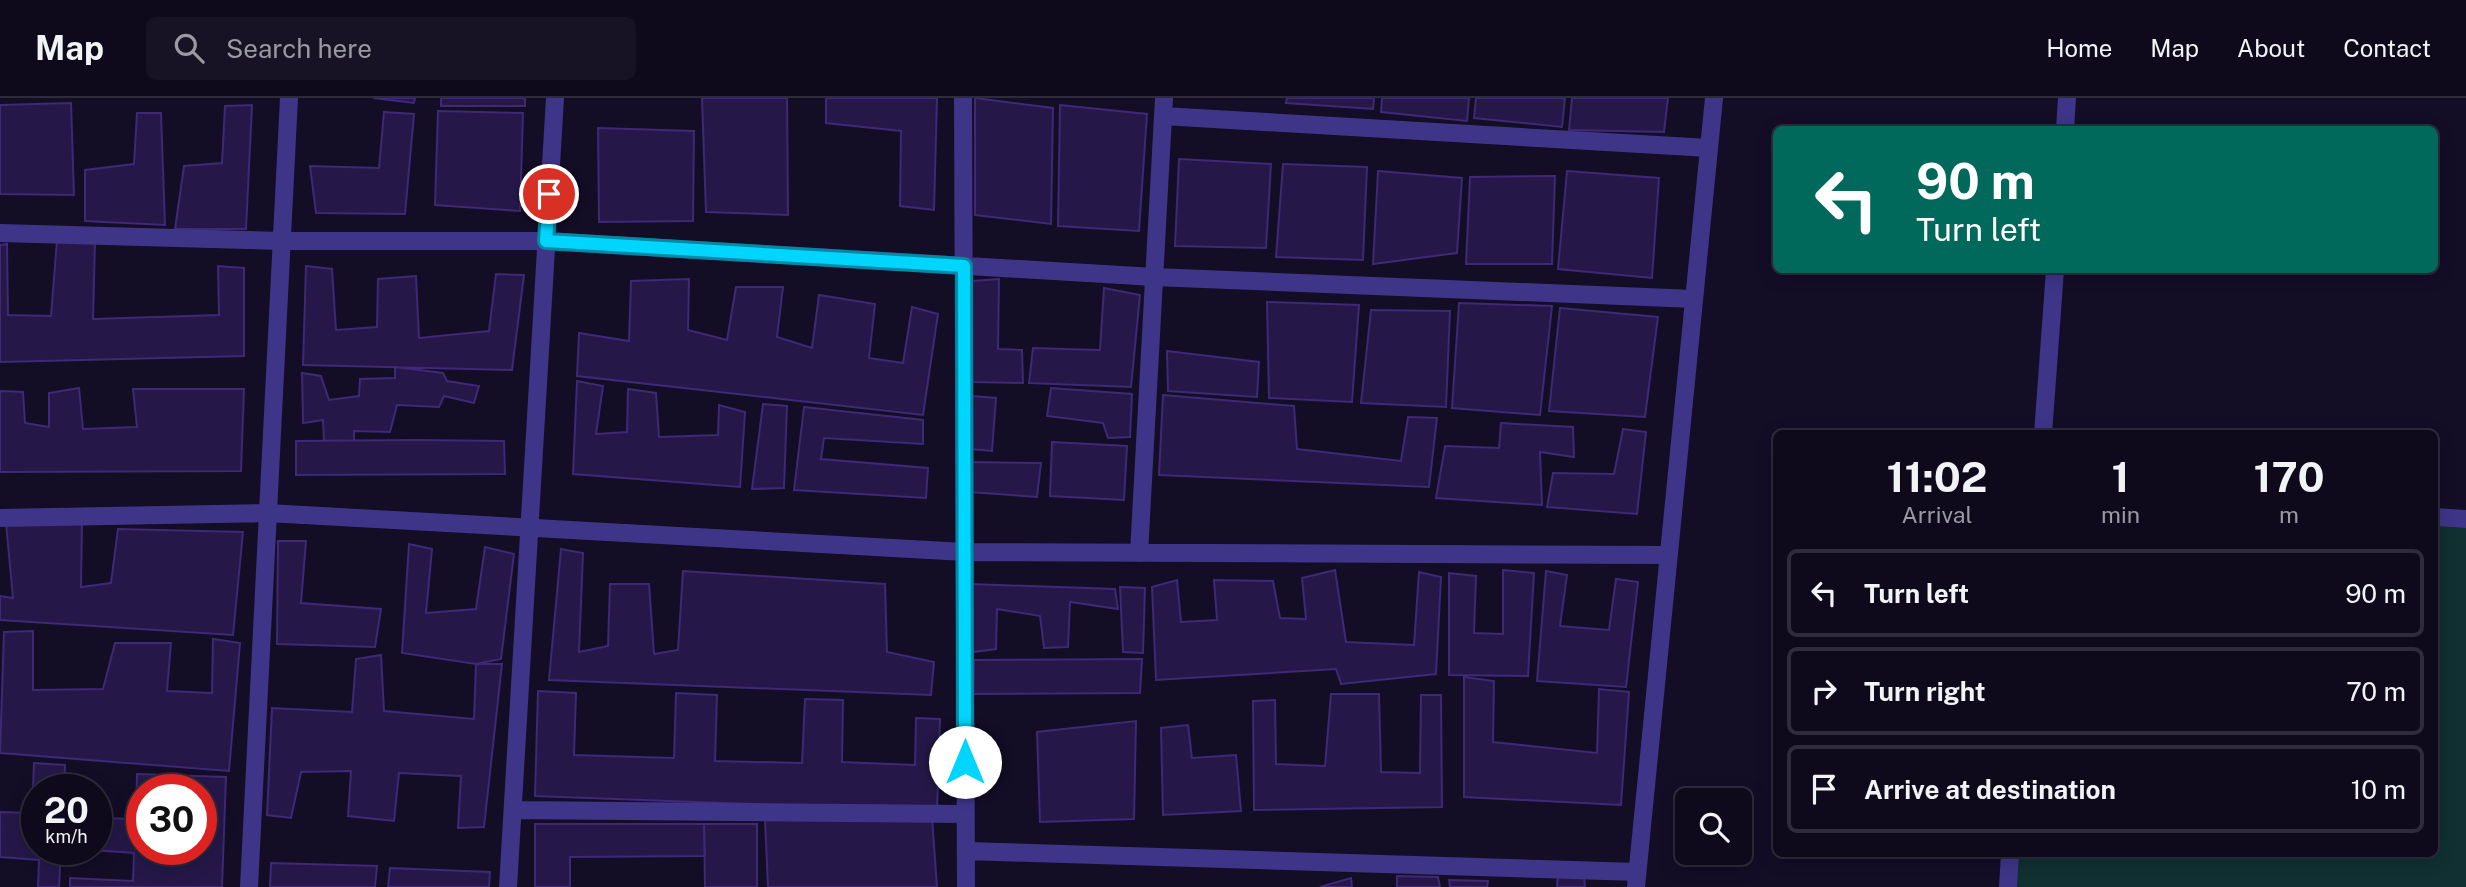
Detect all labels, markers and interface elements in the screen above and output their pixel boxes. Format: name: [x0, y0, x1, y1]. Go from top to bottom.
search box: [146, 17, 636, 80]
text: Map: [35, 29, 104, 67]
icon: search: [170, 29, 208, 67]
text: Search here: [226, 33, 372, 64]
text: Home: [2046, 34, 2112, 62]
text: Map: [2150, 34, 2199, 62]
text: About: [2237, 34, 2305, 62]
text: Contact: [2343, 34, 2431, 62]
text: 90 m: [1916, 152, 2035, 210]
icon: left: [1801, 154, 1892, 245]
pin: [519, 164, 579, 224]
icon: arrive: [530, 175, 568, 213]
text: Turn left: [1916, 211, 2041, 248]
text: 11:02: [1887, 452, 1988, 501]
text: 1: [2112, 452, 2130, 501]
text: 170: [2254, 452, 2324, 501]
text: Arrival: [1901, 501, 1973, 528]
text: min: [2101, 501, 2140, 528]
text: m: [2279, 501, 2299, 528]
icon: left: [1805, 574, 1843, 612]
text: Turn left: [1864, 578, 1969, 609]
text: 90 m: [2345, 578, 2406, 609]
icon: right: [1805, 672, 1843, 710]
text: Turn right: [1864, 676, 1986, 707]
text: 70 m: [2346, 676, 2406, 707]
position arrow: [928, 725, 1002, 799]
icon: arrive: [1805, 770, 1843, 808]
speed limit sign: 30: [126, 774, 217, 865]
text: Arrive at destination: [1864, 774, 2116, 805]
text: 10 m: [2351, 774, 2406, 805]
map controls: [1675, 788, 1752, 865]
button: search: [1675, 788, 1752, 865]
text: 20: [44, 790, 89, 831]
text: km/h: [45, 826, 88, 847]

